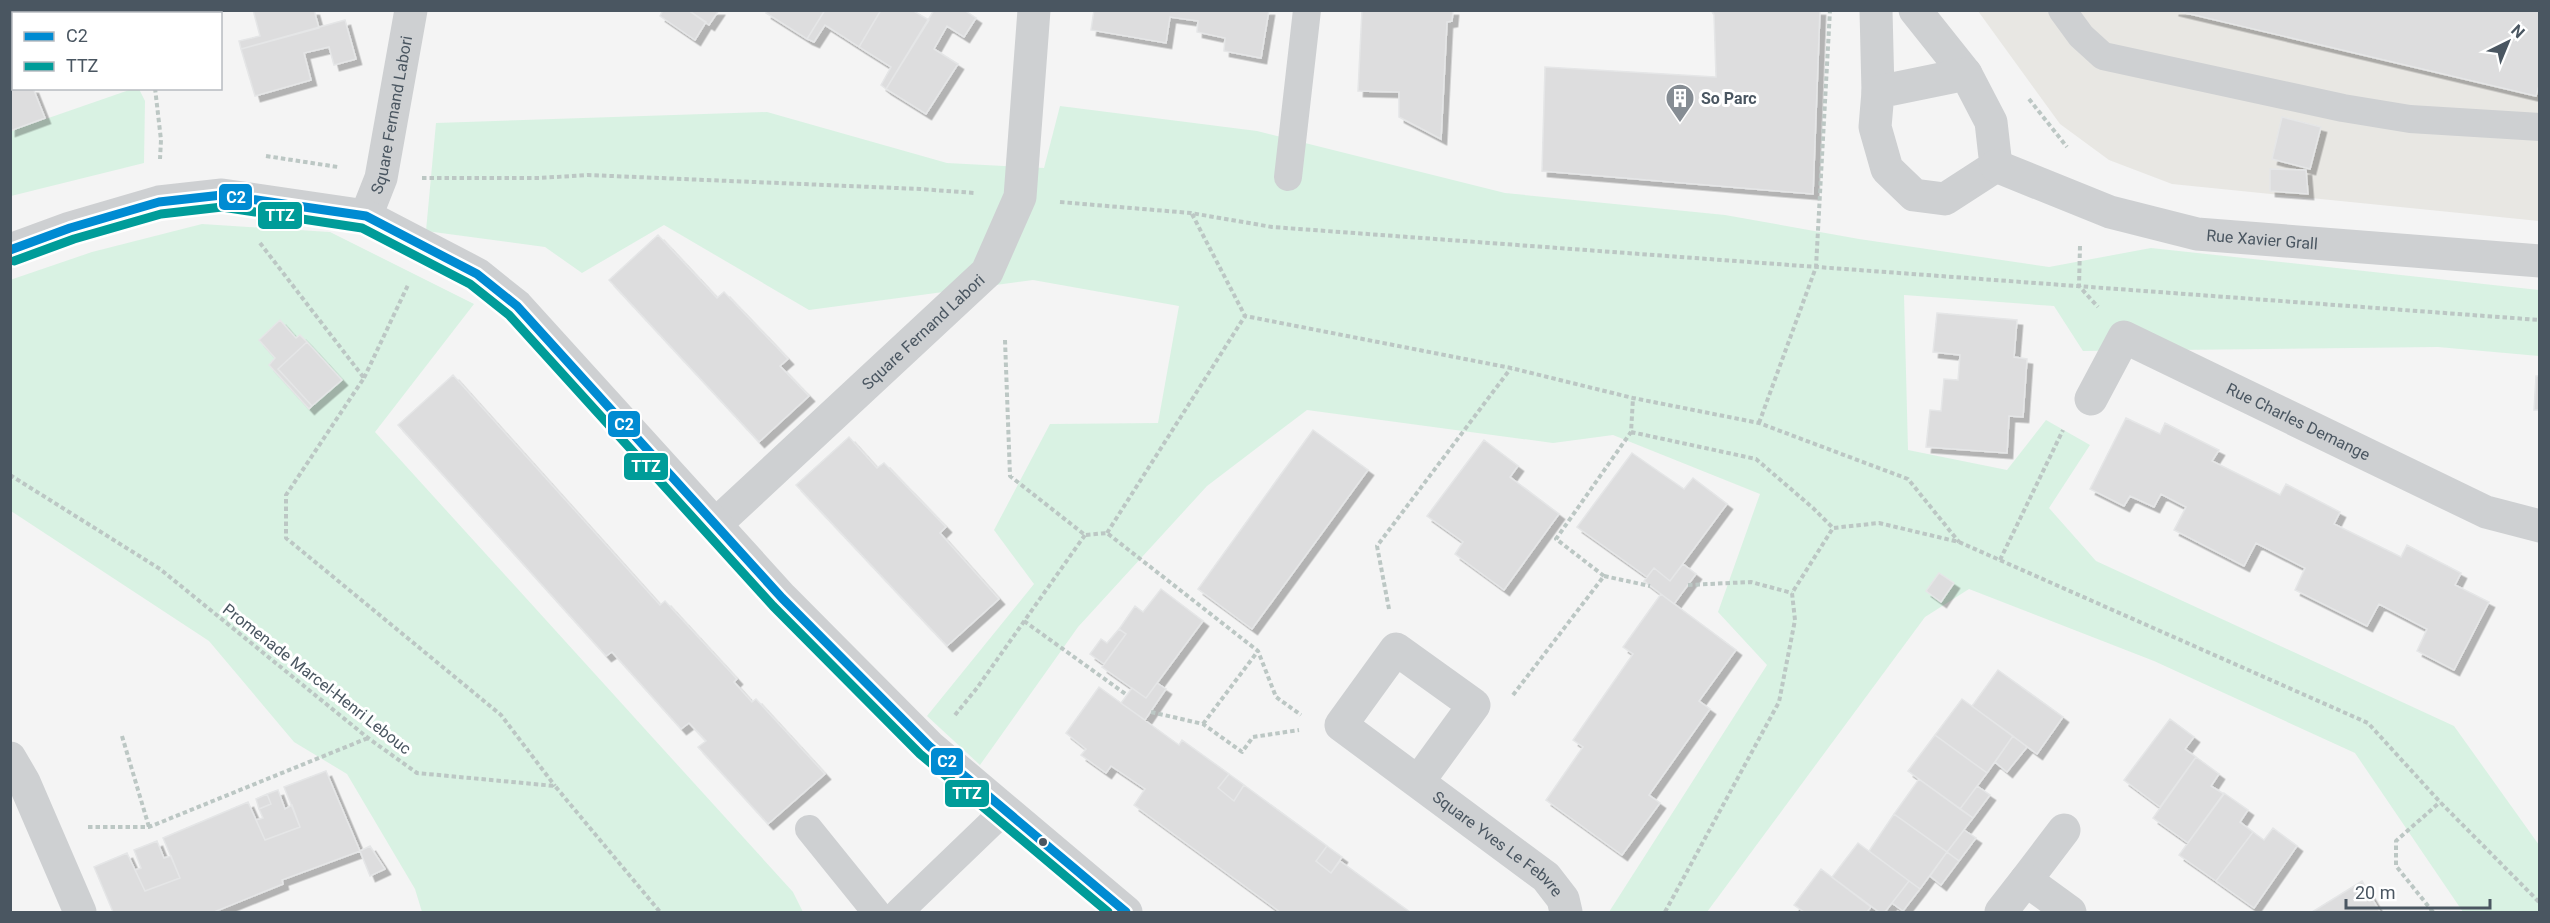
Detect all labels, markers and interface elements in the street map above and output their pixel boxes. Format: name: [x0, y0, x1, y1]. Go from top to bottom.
legend: [12, 12, 222, 90]
north arrow: [2478, 12, 2538, 72]
text: N: [2507, 21, 2528, 42]
text: C2: [66, 25, 88, 46]
street label: Square Fernand Labori: [366, 34, 416, 197]
text: TTZ: [66, 55, 99, 76]
building icon: So Parc: [1664, 82, 1696, 124]
place label: So Parc: [1701, 89, 1757, 108]
line badge: C2: [218, 183, 253, 211]
text: C2: [226, 188, 246, 207]
line badge: TTZ: [257, 201, 303, 230]
text: TTZ: [265, 206, 295, 225]
street label: Rue Xavier Grall: [2206, 225, 2319, 253]
street label: Square Fernand Labori: [858, 270, 988, 393]
street label: Rue Charles Demange: [2224, 379, 2373, 464]
line badge: C2: [607, 410, 641, 438]
text: C2: [614, 415, 634, 434]
line badge: TTZ: [623, 452, 669, 481]
text: TTZ: [631, 457, 661, 476]
street label: Promenade Marcel-Henri Lebouc: [219, 600, 415, 758]
line badge: C2: [930, 747, 964, 776]
text: C2: [937, 752, 957, 771]
line badge: TTZ: [944, 779, 990, 808]
text: TTZ: [952, 784, 982, 803]
street label: Square Yves Le Febvre: [1429, 787, 1567, 900]
unlabelled marker: [1037, 836, 1049, 848]
scale bar: [2346, 872, 2490, 910]
text: 20 m: [2355, 882, 2395, 903]

